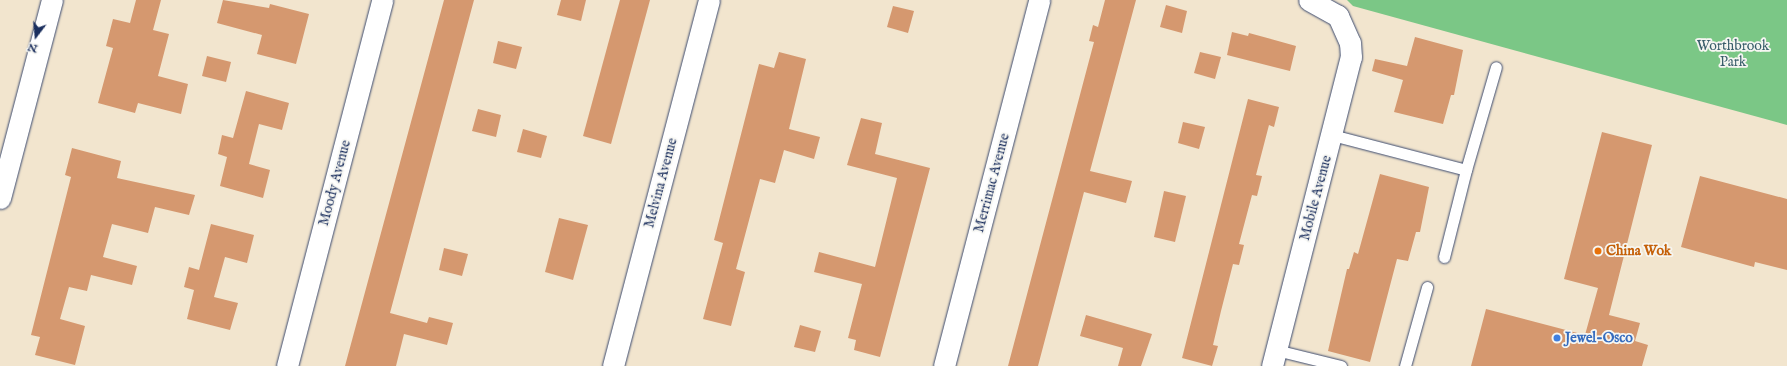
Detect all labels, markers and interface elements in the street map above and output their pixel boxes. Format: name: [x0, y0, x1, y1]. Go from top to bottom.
north arrow: [16, 16, 56, 56]
park label: Worthbrook Park: [1697, 38, 1769, 70]
text: N: [26, 39, 39, 56]
street label: Merrimac Avenue: [971, 131, 1013, 235]
street label: Melvina Avenue: [641, 136, 681, 230]
street label: Moody Avenue: [315, 138, 355, 228]
street label: Mobile Avenue: [1297, 153, 1335, 243]
place label: China Wok: [1606, 243, 1671, 259]
marker: China Wok: [1593, 246, 1603, 256]
place label: Jewel-Osco: [1565, 330, 1633, 346]
marker: Jewel-Osco: [1552, 333, 1562, 343]

